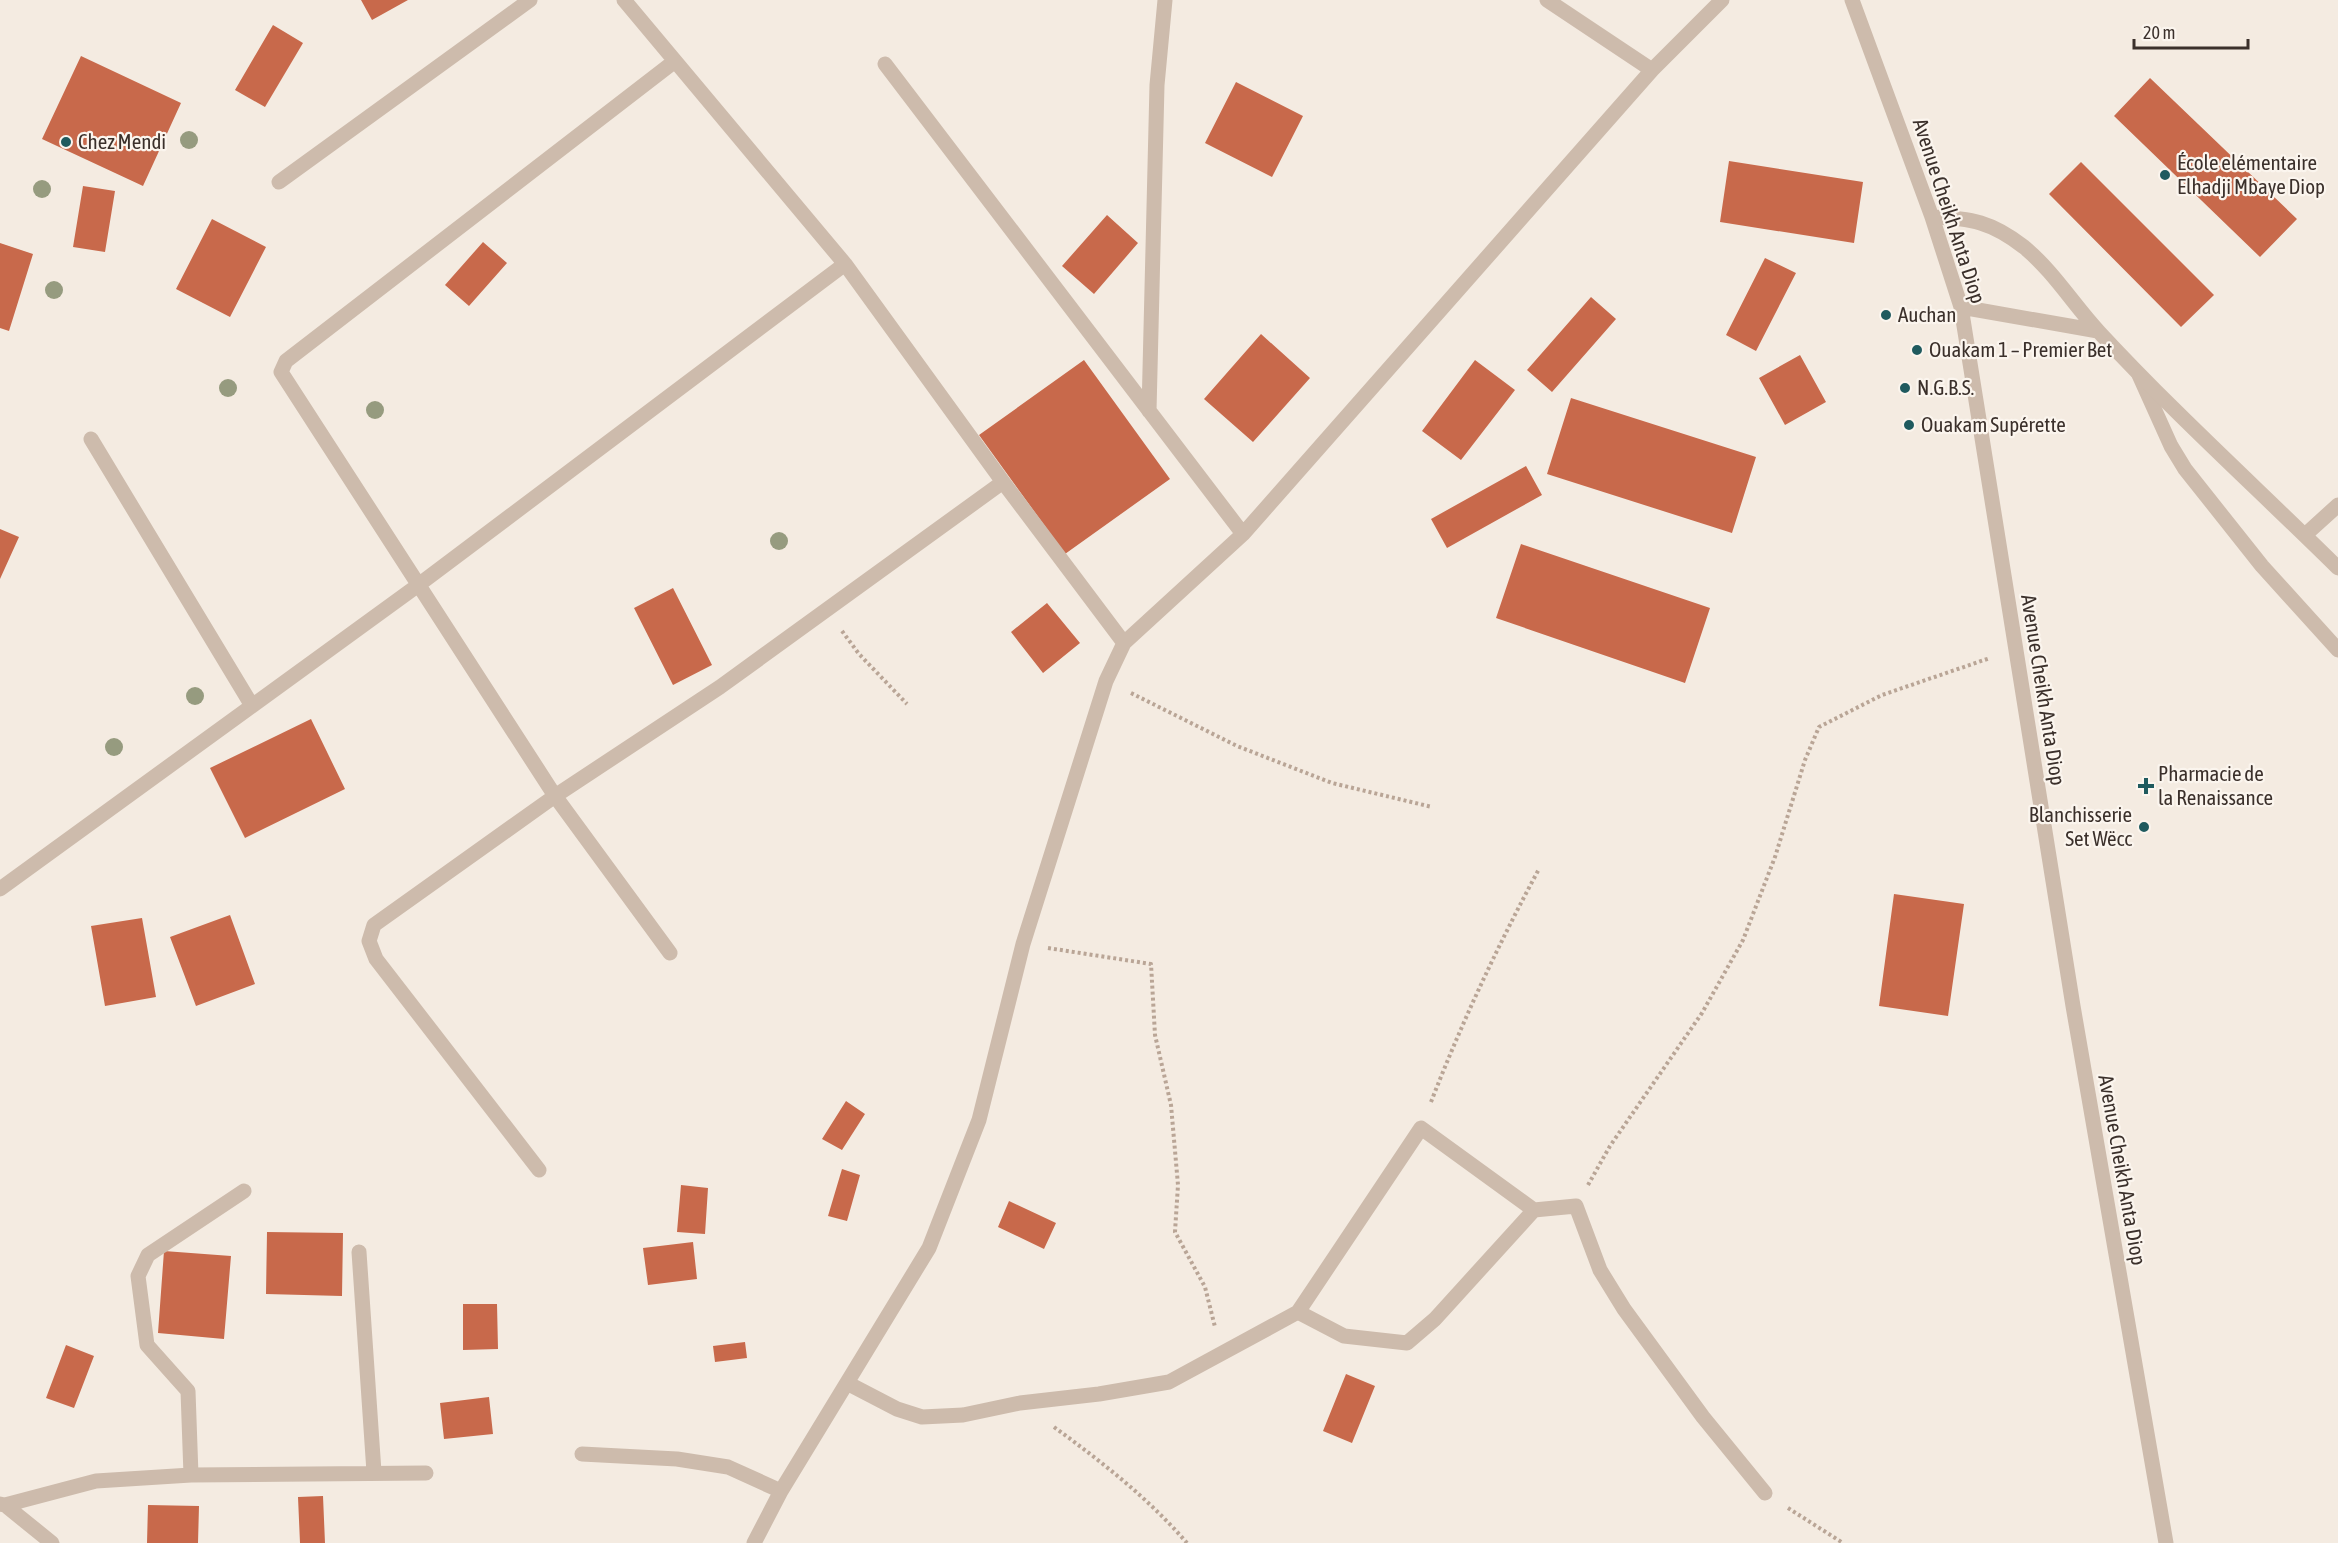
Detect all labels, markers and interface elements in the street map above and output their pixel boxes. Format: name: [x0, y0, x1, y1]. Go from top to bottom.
scale bar: [2134, 12, 2248, 50]
text: 20 m: [2143, 22, 2175, 43]
street label: Avenue Cheikh Anta Diop: [1909, 115, 1991, 306]
place label: Chez Mendi: [78, 129, 166, 153]
marker: Chez Mendi: [59, 135, 73, 149]
place label: École elémentaire Elhadji Mbaye Diop: [2177, 150, 2325, 198]
marker: École elémentaire Elhadji Mbaye Diop: [2158, 168, 2172, 182]
place label: Auchan: [1898, 302, 1956, 326]
marker: Auchan: [1879, 308, 1893, 322]
place label: Ouakam 1 – Premier Bet: [1929, 337, 2112, 361]
marker: Ouakam 1 – Premier Bet: [1910, 343, 1924, 357]
place label: N.G.B.S.: [1917, 375, 1974, 399]
marker: N.G.B.S.: [1898, 381, 1912, 395]
place label: Ouakam Supérette: [1921, 412, 2066, 436]
marker: Ouakam Supérette: [1902, 418, 1916, 432]
street label: Avenue Cheikh Anta Diop: [2017, 593, 2071, 787]
place label: Pharmacie de la Renaissance: [2158, 761, 2273, 809]
marker: Pharmacie de la Renaissance: [2139, 779, 2153, 793]
place label: Blanchisserie Set Wëcc: [2029, 802, 2132, 850]
marker: Blanchisserie Set Wëcc: [2137, 820, 2151, 834]
street label: Avenue Cheikh Anta Diop: [2094, 1073, 2152, 1267]

